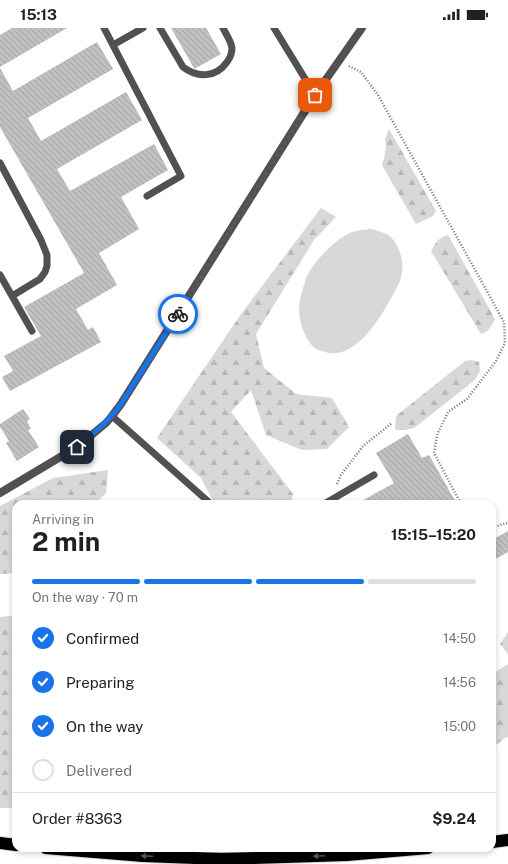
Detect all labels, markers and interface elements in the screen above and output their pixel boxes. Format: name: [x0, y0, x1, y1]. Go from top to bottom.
text: 15:13: [20, 6, 57, 23]
pin: [298, 78, 332, 112]
icon: bag: [304, 84, 326, 106]
courier: [158, 294, 198, 334]
icon: bike: [167, 303, 189, 325]
pin: [60, 430, 94, 464]
icon: home: [66, 436, 88, 458]
text: Arriving in: [32, 512, 94, 527]
text: 2 min: [32, 526, 100, 557]
text: 15:15–15:20: [391, 526, 476, 543]
text: On the way · 70 m: [32, 590, 138, 605]
icon: check: [32, 627, 54, 649]
text: Confirmed: [66, 630, 139, 647]
text: 14:50: [443, 631, 476, 646]
icon: check: [32, 671, 54, 693]
text: Preparing: [66, 674, 135, 691]
text: 14:56: [443, 675, 476, 690]
icon: check: [32, 715, 54, 737]
text: On the way: [66, 718, 143, 735]
text: 15:00: [444, 719, 476, 734]
text: Delivered: [66, 762, 132, 779]
text: Order #8363: [32, 810, 122, 827]
text: $9.24: [432, 810, 476, 827]
one-way arrow: [141, 853, 153, 860]
one-way arrow: [312, 853, 325, 859]

